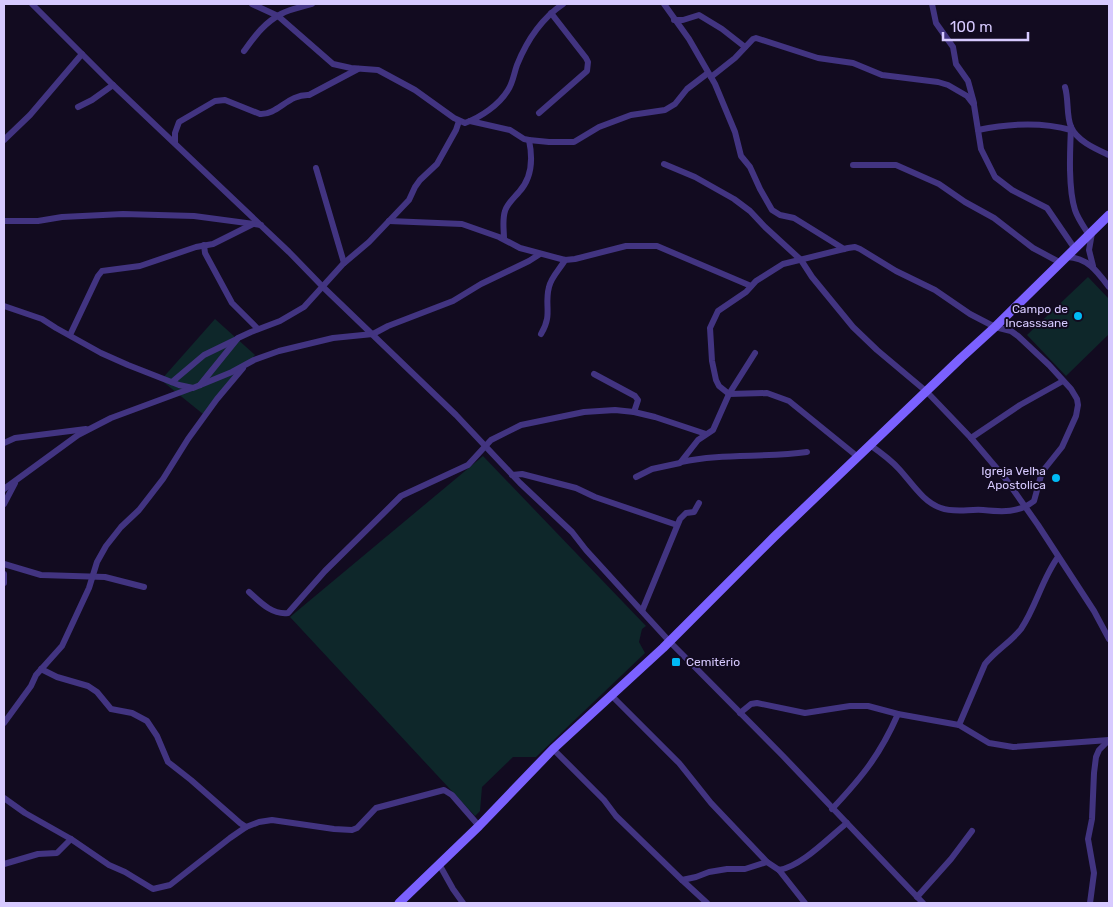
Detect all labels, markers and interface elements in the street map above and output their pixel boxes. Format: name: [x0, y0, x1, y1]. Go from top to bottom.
scale bar: [943, 10, 1028, 42]
text: 100 m: [950, 18, 992, 36]
place label: Campo de Incasssane: [1005, 302, 1068, 330]
marker: Campo de Incasssane: [1072, 310, 1084, 322]
place label: Igreja Velha Apostolica: [981, 464, 1046, 492]
marker: Igreja Velha Apostolica: [1050, 472, 1062, 484]
place label: Cemitério: [686, 655, 740, 669]
marker: Cemitério: [670, 656, 682, 668]

